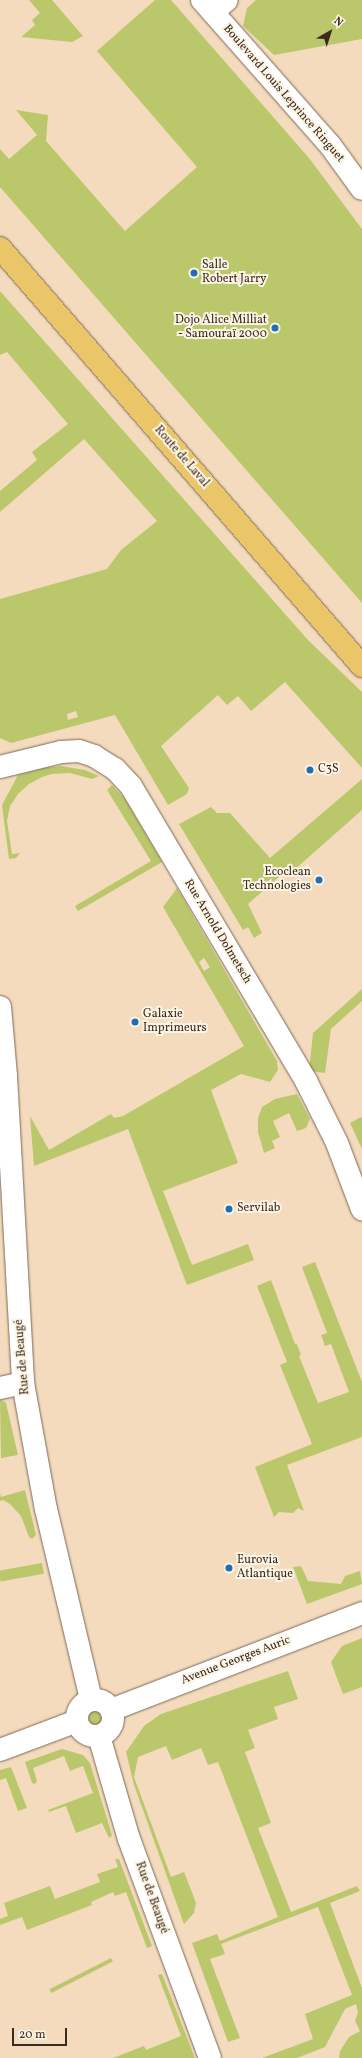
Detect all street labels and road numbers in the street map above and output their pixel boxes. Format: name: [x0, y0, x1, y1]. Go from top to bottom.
street label: Boulevard Louis Leprince Ringuet: [219, 22, 347, 166]
street label: Route de Laval: [151, 423, 211, 491]
street label: Rue Arnold Dolmetsch: [180, 877, 254, 987]
street label: Rue de Beaugé: [13, 1319, 33, 1395]
street label: Avenue Georges Auric: [179, 1634, 293, 1688]
street label: Rue de Beaugé: [131, 1860, 171, 1936]

